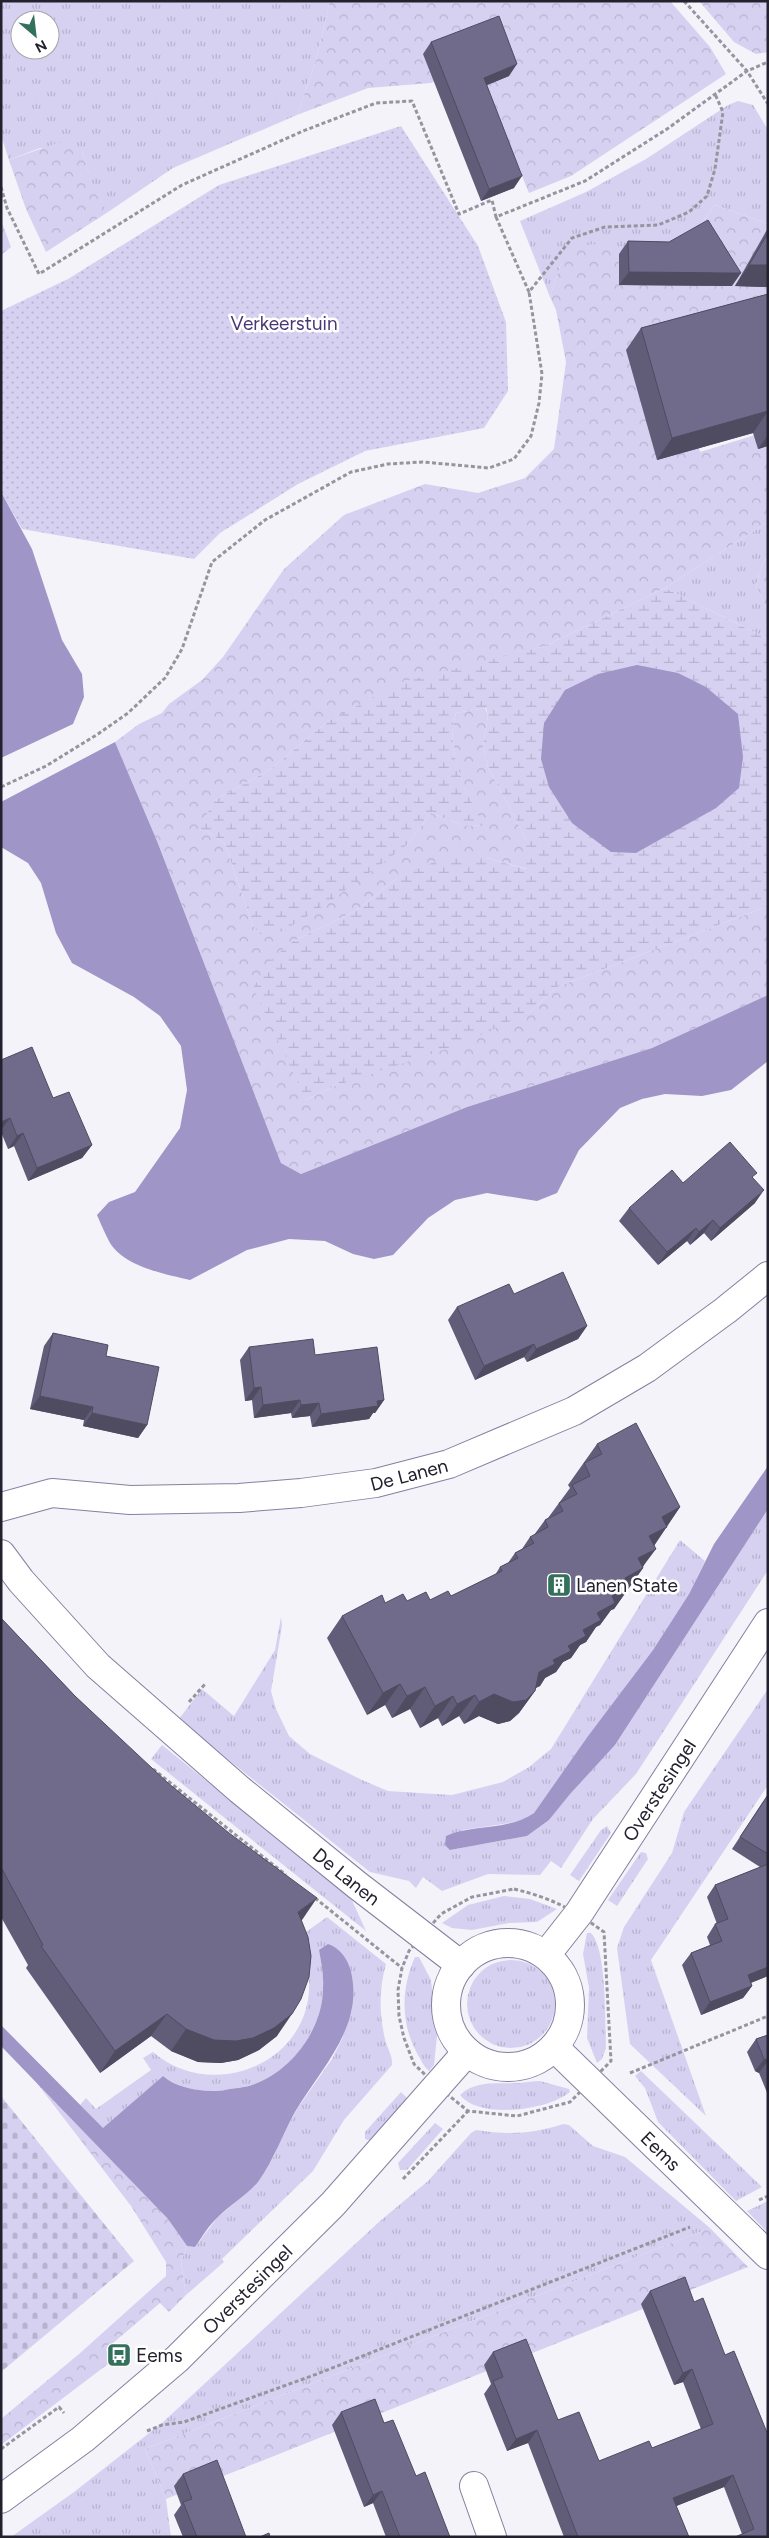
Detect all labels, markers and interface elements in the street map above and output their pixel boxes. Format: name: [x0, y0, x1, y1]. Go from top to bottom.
north arrow: [10, 10, 60, 60]
text: N: [32, 36, 50, 56]
park label: Verkeerstuin: [230, 312, 338, 335]
street label: De Lanen: [368, 1454, 450, 1496]
building icon: Lanen State: [546, 1572, 572, 1598]
place label: Lanen State: [576, 1574, 678, 1597]
street label: Overstesingel: [618, 1735, 701, 1846]
street label: De Lanen: [308, 1843, 384, 1910]
street label: Eems: [636, 2127, 685, 2176]
street label: Overstesingel: [198, 2240, 297, 2339]
bus stop icon: Eems: [106, 2342, 132, 2368]
place label: Eems: [136, 2344, 183, 2367]

